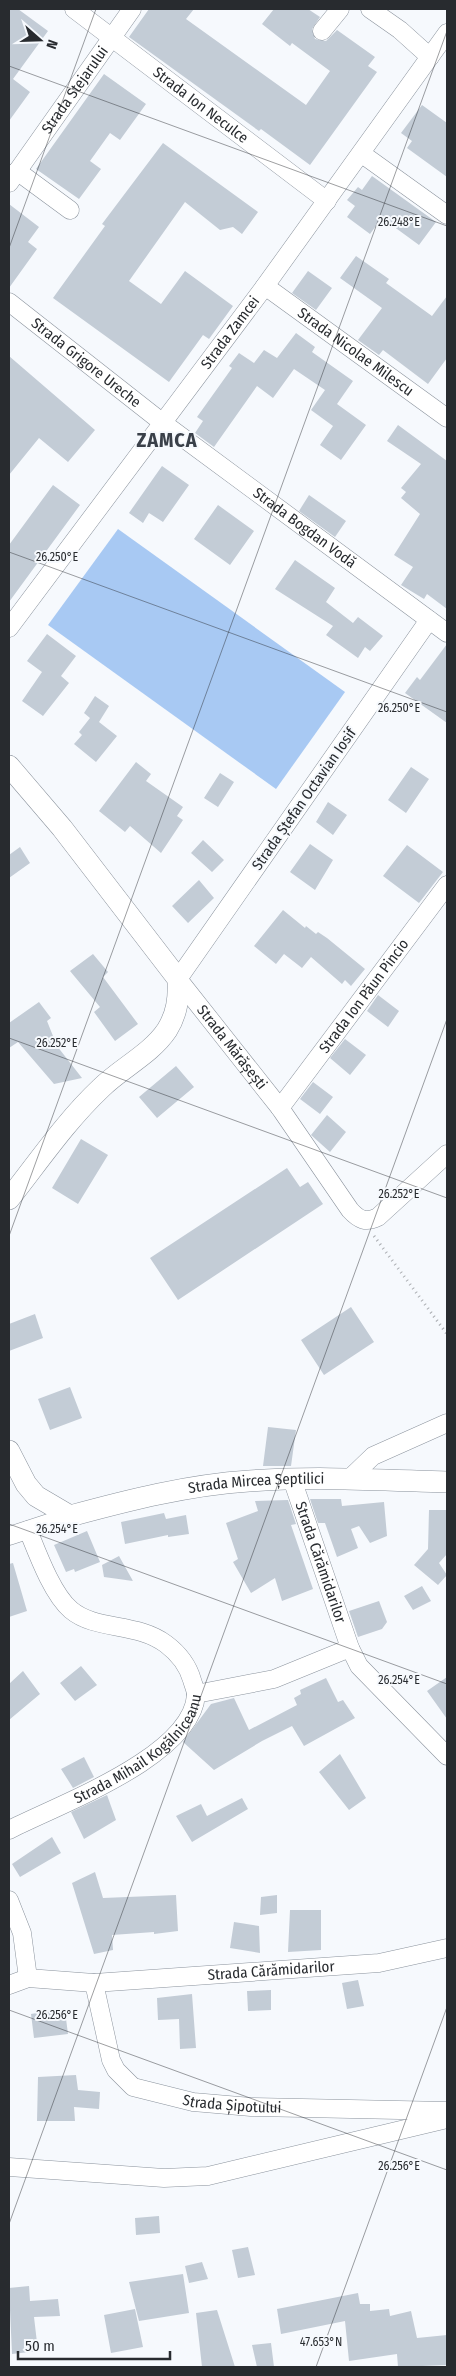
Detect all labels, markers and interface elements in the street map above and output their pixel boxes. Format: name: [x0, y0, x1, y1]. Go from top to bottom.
north arrow: [15, 15, 65, 65]
text: N: [42, 37, 61, 51]
street label: Strada Stejarului: [38, 43, 112, 137]
street label: Strada Ion Neculce: [149, 63, 252, 147]
text: 26.248°E: [378, 215, 420, 229]
street label: Strada Zamcei: [197, 293, 263, 373]
street label: Strada Nicolae Milescu: [294, 304, 417, 400]
street label: Strada Grigore Ureche: [28, 314, 144, 411]
district label: ZAMCA: [136, 428, 198, 452]
street label: Strada Bogdan Vodă: [250, 484, 360, 572]
text: 26.250°E: [36, 550, 78, 564]
text: 26.250°E: [378, 701, 420, 715]
street label: Strada Ștefan Octavian Iosif: [248, 723, 362, 874]
street label: Strada Ion Păun Pincio: [315, 935, 413, 1057]
street label: Strada Mărășești: [193, 1001, 271, 1093]
text: 26.252°E: [36, 1036, 78, 1050]
text: 26.252°E: [378, 1187, 420, 1201]
street label: Strada Mircea Șeptilici: [187, 1470, 324, 1497]
street label: Strada Cărămidarilor: [291, 1499, 350, 1626]
text: 26.254°E: [36, 1522, 78, 1536]
text: 26.254°E: [378, 1673, 420, 1687]
street label: Strada Mihail Kogălniceanu: [71, 1693, 205, 1807]
street label: Strada Cărămidarilor: [207, 1957, 336, 1984]
text: 26.256°E: [36, 2008, 78, 2022]
street label: Strada Șipotului: [181, 2091, 282, 2117]
text: 26.256°E: [378, 2159, 420, 2173]
scale bar: [18, 2328, 170, 2360]
text: 47.653°N: [300, 2335, 342, 2349]
text: 50 m: [25, 2337, 55, 2355]

